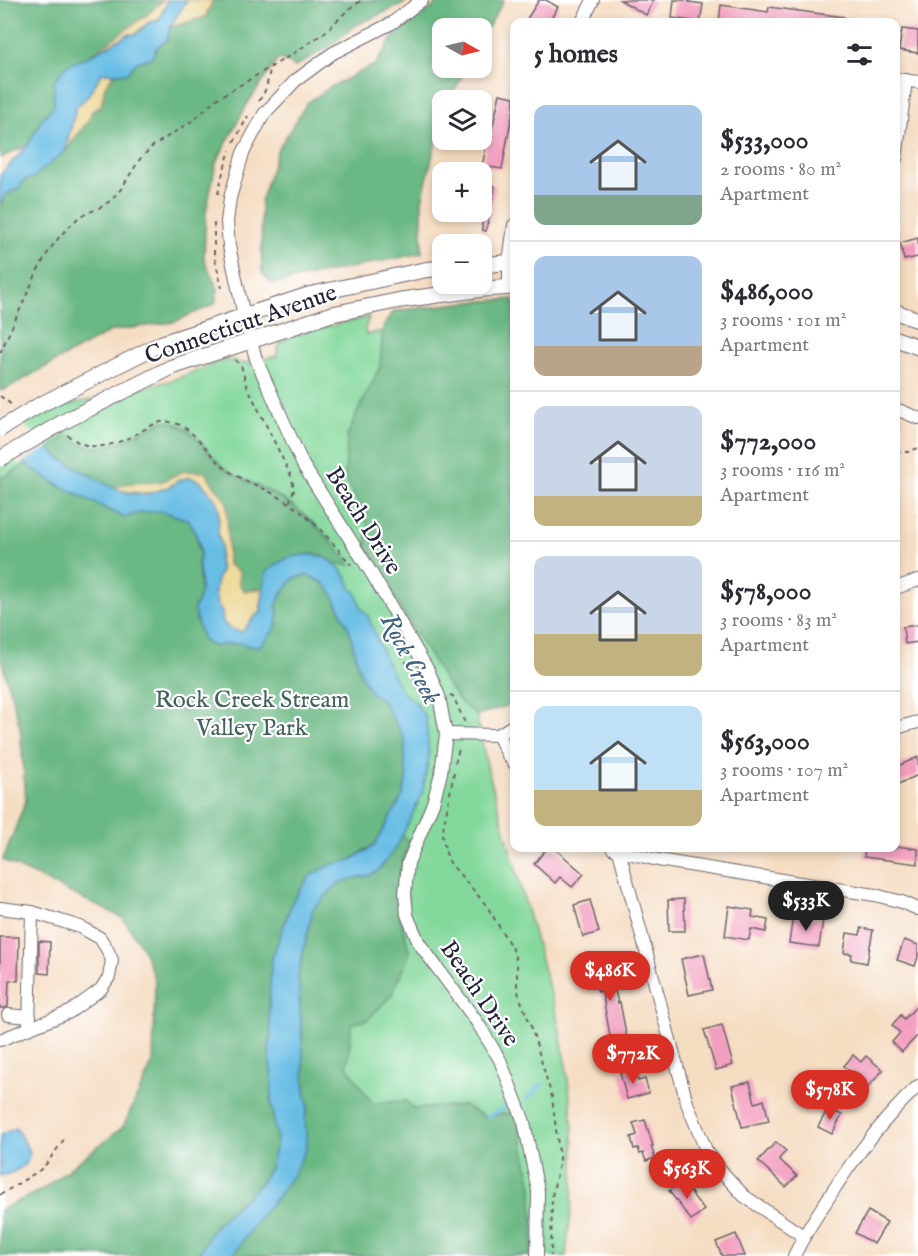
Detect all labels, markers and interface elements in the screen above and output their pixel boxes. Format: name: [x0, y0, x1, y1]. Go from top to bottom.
north arrow: [432, 18, 492, 78]
map controls: [432, 18, 492, 294]
text: 5 homes: [534, 38, 618, 71]
icon: filters: [843, 38, 876, 71]
button: layers: [432, 90, 492, 150]
text: $533,000: [720, 124, 808, 157]
icon: home: [582, 129, 654, 201]
text: 2 rooms · 80 m²: [720, 157, 841, 182]
button: +: [432, 162, 492, 222]
text: Apartment: [720, 182, 809, 207]
button: −: [432, 234, 492, 294]
text: $486,000: [720, 275, 814, 308]
street label: Connecticut Avenue: [141, 278, 341, 372]
icon: home: [582, 280, 654, 352]
text: 3 rooms · 101 m²: [720, 308, 846, 333]
text: Apartment: [720, 333, 809, 358]
text: $772,000: [720, 425, 816, 458]
icon: home: [582, 430, 654, 502]
text: 3 rooms · 116 m²: [720, 458, 845, 483]
street label: Beach Drive: [318, 461, 408, 581]
text: Apartment: [720, 483, 809, 508]
text: $578,000: [720, 575, 811, 608]
icon: home: [582, 580, 654, 652]
water label: Rock Creek: [372, 608, 448, 711]
text: 3 rooms · 83 m²: [720, 608, 837, 633]
text: Apartment: [720, 633, 809, 658]
park label: Rock Creek Stream Valley Park: [155, 685, 349, 744]
text: $563,000: [720, 725, 810, 758]
icon: home: [582, 730, 654, 802]
text: 3 rooms · 107 m²: [720, 758, 848, 783]
text: Apartment: [720, 783, 809, 808]
pin: $533K: [764, 881, 848, 932]
text: $533K: [782, 888, 830, 913]
street label: Beach Drive: [432, 935, 526, 1053]
pin: $486K: [568, 951, 652, 1002]
text: $486K: [584, 958, 636, 983]
pin: $772K: [591, 1034, 675, 1085]
text: $772K: [606, 1041, 660, 1066]
pin: $578K: [788, 1070, 872, 1121]
text: $578K: [805, 1077, 855, 1102]
pin: $563K: [645, 1149, 729, 1200]
text: $563K: [663, 1156, 711, 1181]

